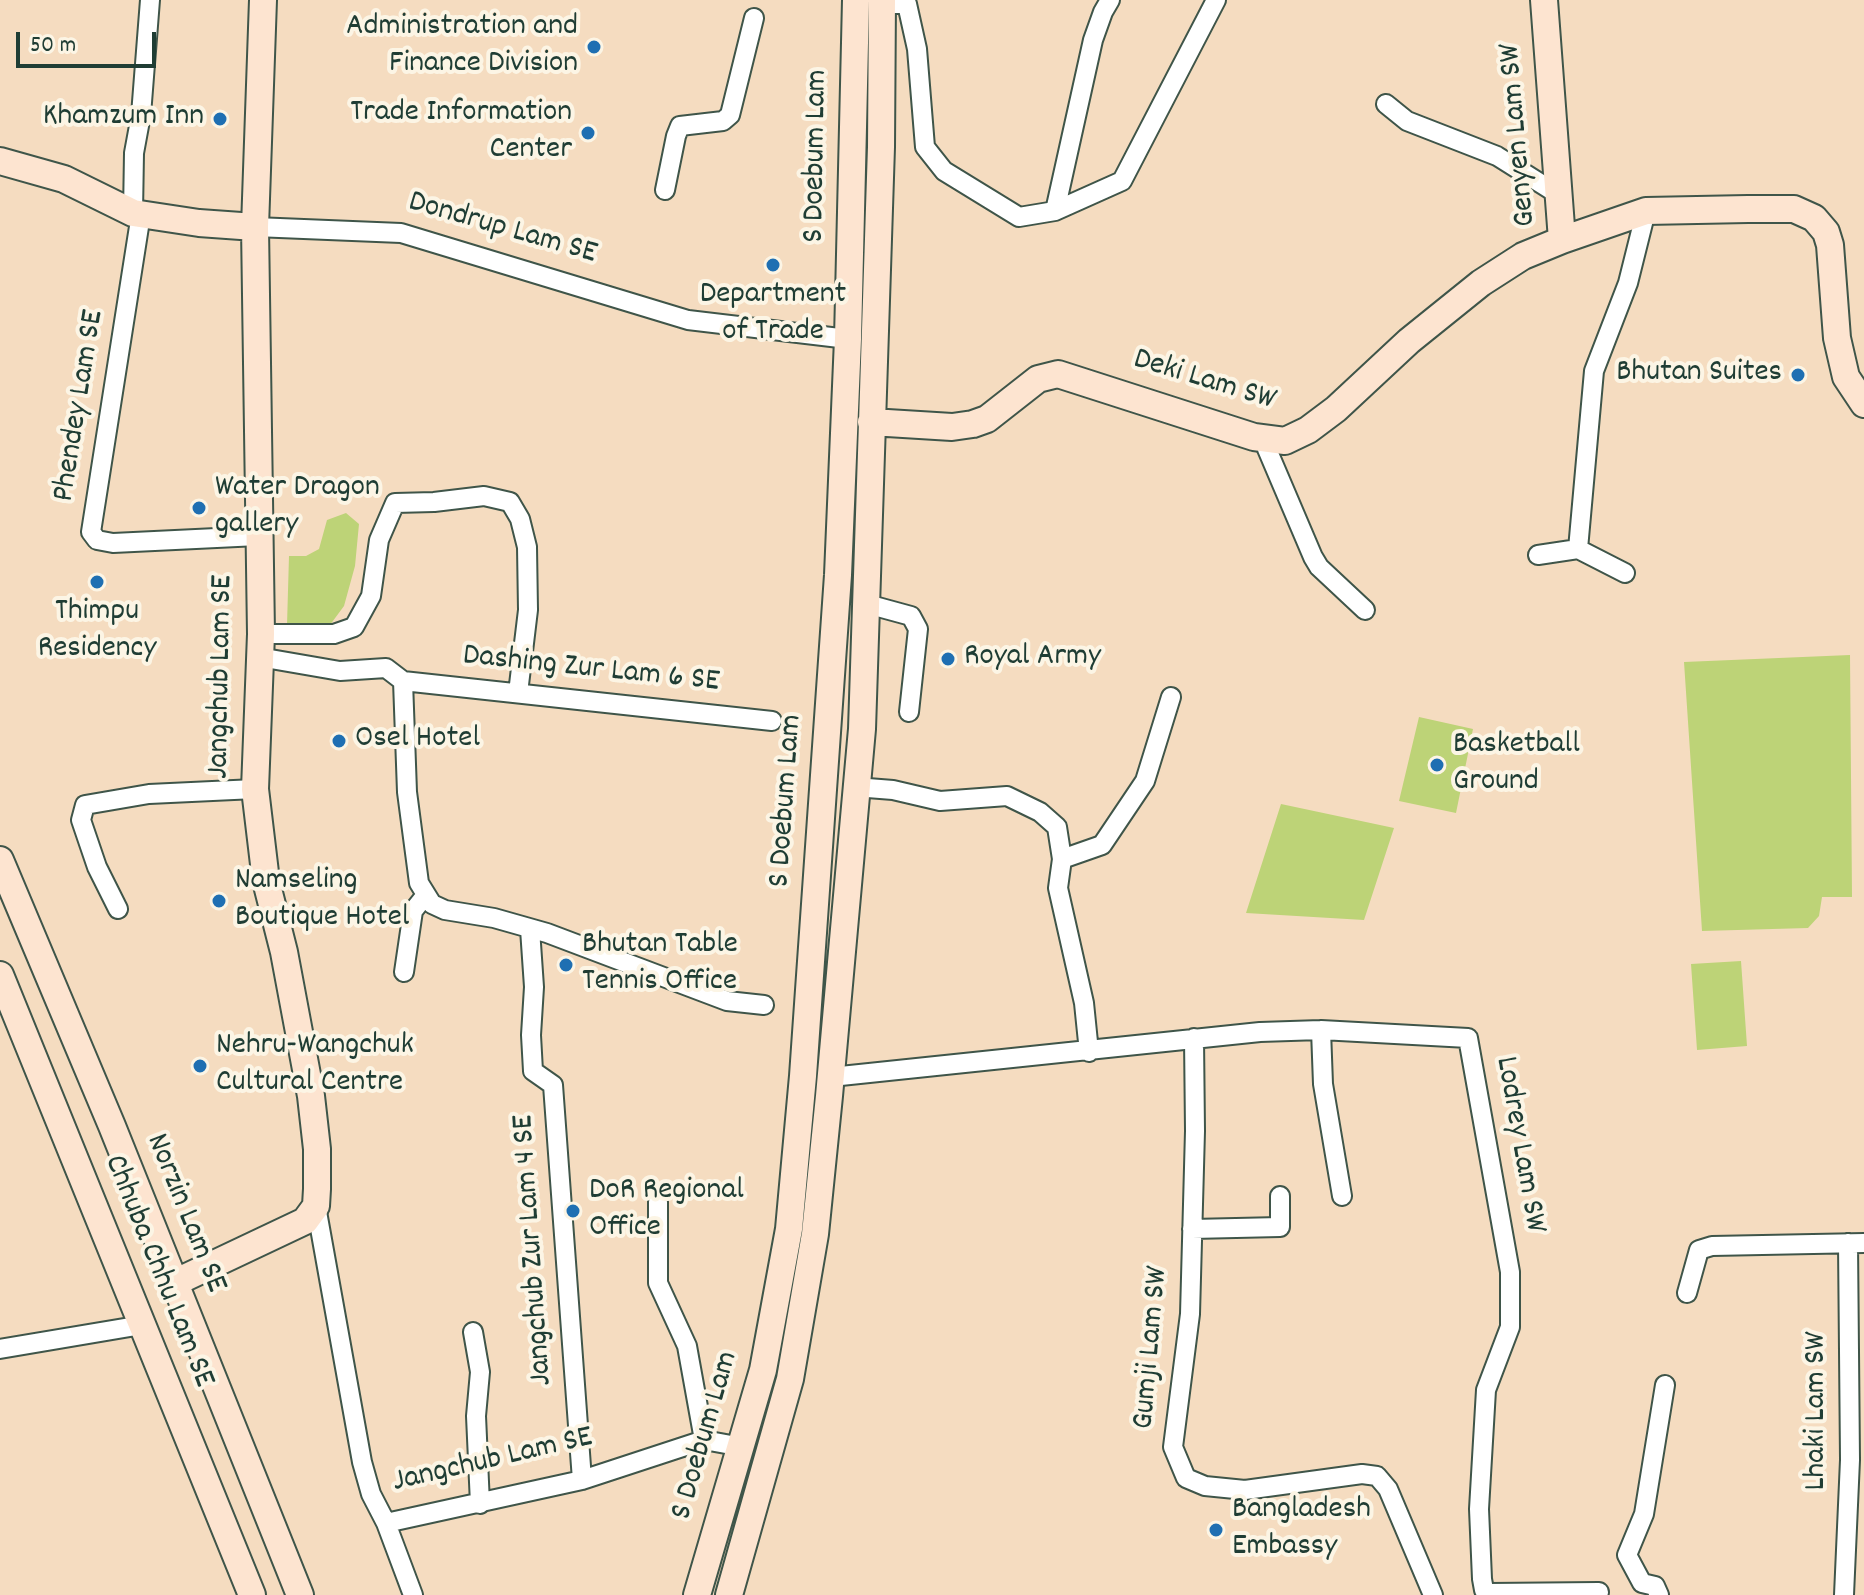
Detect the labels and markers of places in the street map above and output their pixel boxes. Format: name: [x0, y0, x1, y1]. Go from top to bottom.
place label: Administration and Finance Division: [346, 10, 578, 85]
marker: Administration and Finance Division: [585, 38, 603, 56]
place label: Trade Information Center: [350, 96, 572, 171]
place label: Khamzum Inn: [43, 100, 204, 138]
marker: Khamzum Inn: [211, 110, 229, 128]
marker: Trade Information Center: [579, 124, 597, 142]
marker: Department of Trade: [764, 256, 782, 274]
place label: Department of Trade: [700, 278, 846, 353]
place label: Bhutan Suites: [1616, 356, 1782, 394]
marker: Bhutan Suites: [1789, 366, 1807, 384]
place label: Water Dragon gallery: [215, 471, 380, 546]
marker: Water Dragon gallery: [190, 499, 208, 517]
marker: Thimpu Residency: [88, 573, 106, 591]
place label: Thimpu Residency: [38, 595, 156, 670]
place label: Royal Army: [964, 640, 1101, 678]
marker: Royal Army: [939, 650, 957, 668]
place label: Osel Hotel: [355, 722, 480, 760]
place label: Basketball Ground: [1453, 728, 1580, 803]
marker: Osel Hotel: [330, 732, 348, 750]
marker: Basketball Ground: [1428, 756, 1446, 774]
place label: Namseling Boutique Hotel: [235, 864, 409, 939]
marker: Namseling Boutique Hotel: [210, 892, 228, 910]
place label: Bhutan Table Tennis Office: [582, 928, 738, 1003]
marker: Bhutan Table Tennis Office: [557, 956, 575, 974]
place label: Nehru-Wangchuk Cultural Centre: [216, 1029, 414, 1104]
marker: Nehru-Wangchuk Cultural Centre: [191, 1057, 209, 1075]
place label: DoR Regional Office: [589, 1174, 744, 1249]
marker: DoR Regional Office: [564, 1202, 582, 1220]
place label: Bangladesh Embassy: [1232, 1493, 1371, 1568]
marker: Bangladesh Embassy: [1207, 1521, 1225, 1539]

